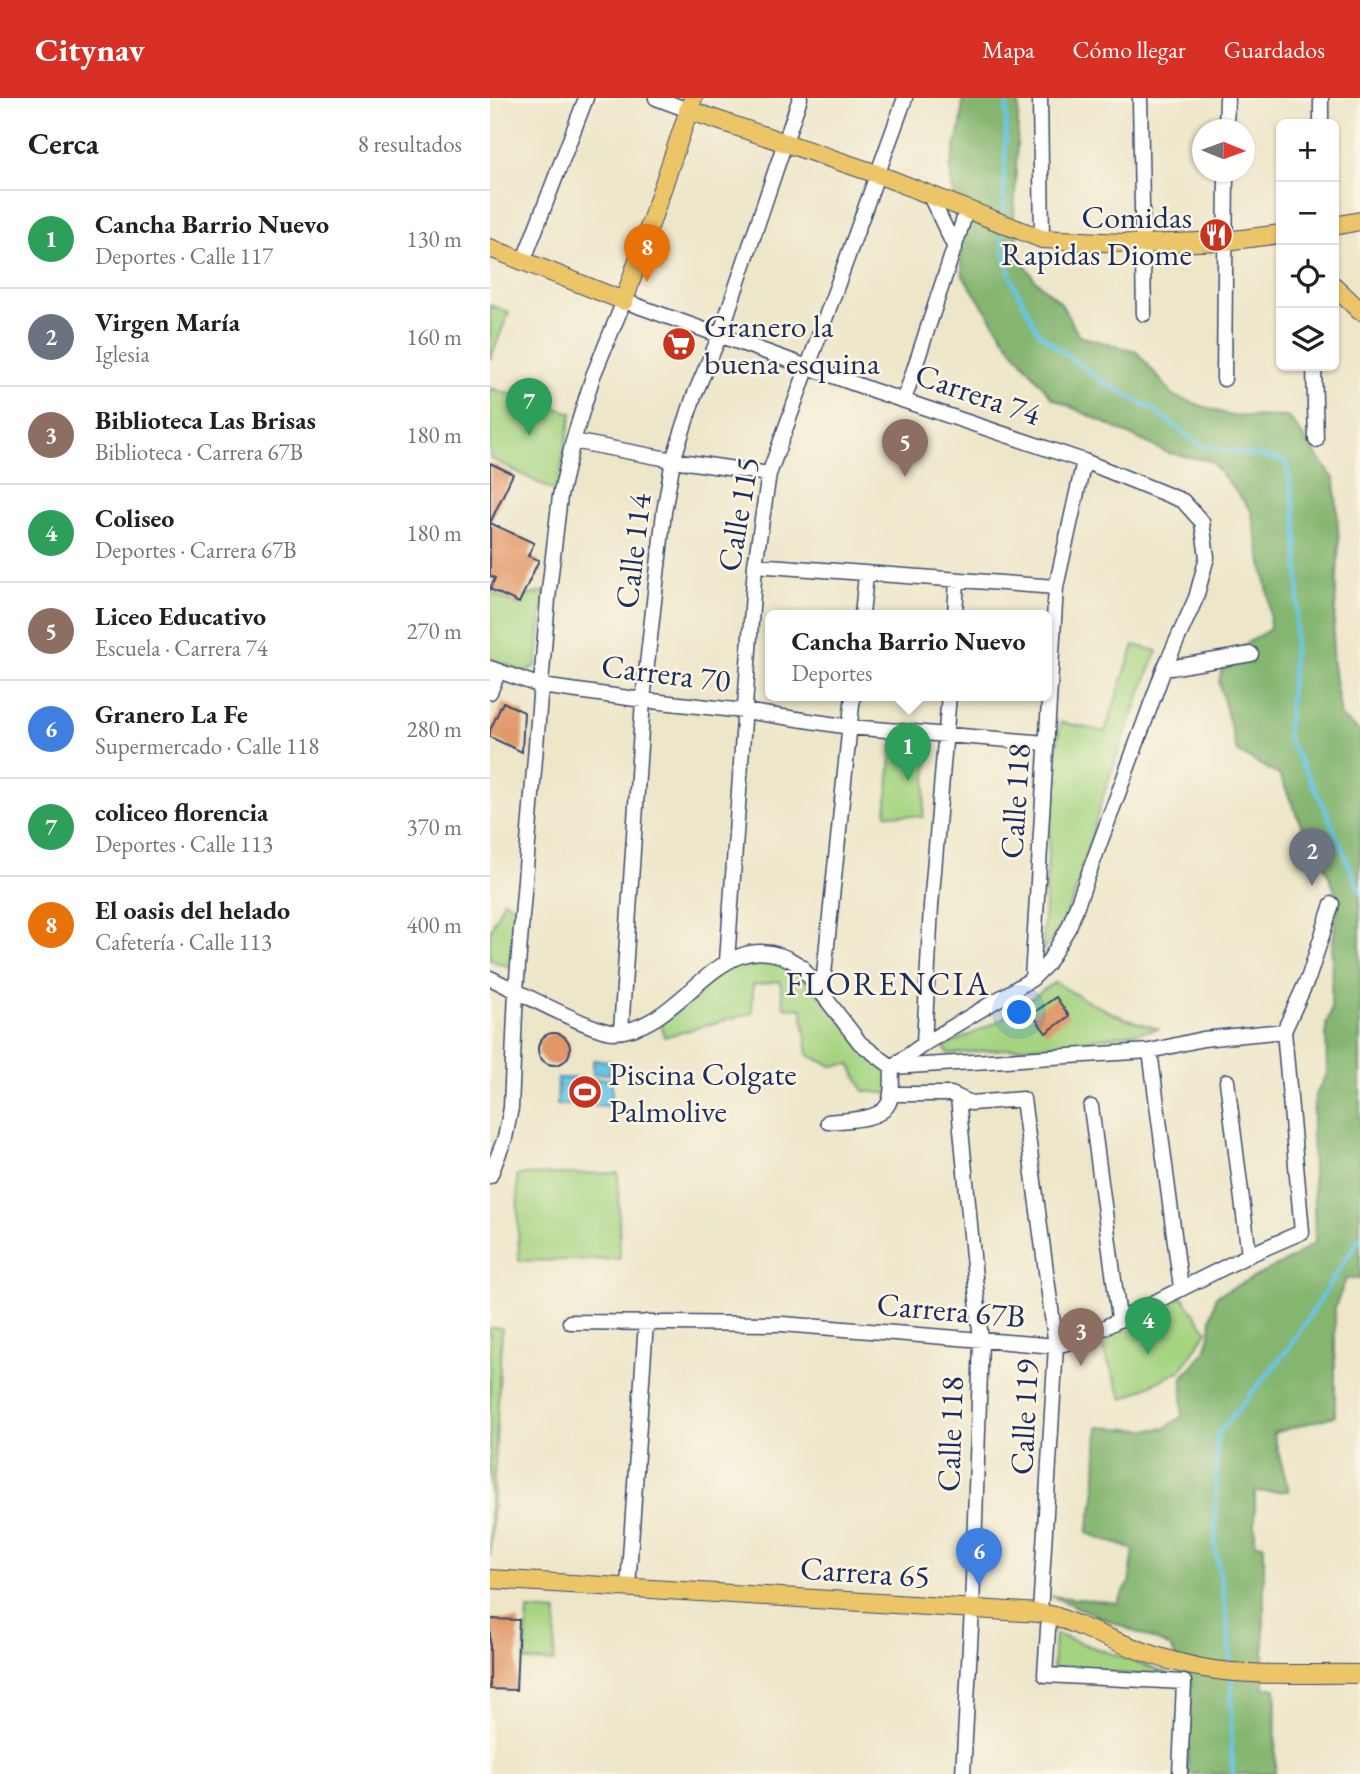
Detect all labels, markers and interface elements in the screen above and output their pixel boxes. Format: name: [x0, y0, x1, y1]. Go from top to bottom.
text: Citynav: [35, 28, 145, 71]
text: Mapa: [982, 34, 1035, 65]
text: Cómo llegar: [1073, 34, 1186, 65]
text: Guardados: [1224, 34, 1325, 65]
north arrow: [1192, 119, 1255, 182]
map controls: [1276, 119, 1339, 371]
button: +: [1276, 119, 1339, 182]
text: Cerca: [28, 124, 99, 163]
text: 8 resultados: [358, 129, 462, 159]
button: −: [1276, 182, 1339, 245]
place label: Comidas Rapidas Diome: [1001, 196, 1192, 275]
text: Cancha Barrio Nuevo: [95, 207, 329, 241]
restaurant icon: Comidas Rapidas Diome: [1197, 216, 1235, 254]
text: 1: [45, 224, 57, 254]
text: 130 m: [406, 224, 462, 254]
pin: 8: [624, 224, 670, 282]
text: Deportes · Calle 117: [95, 241, 273, 271]
button: locate: [1276, 245, 1339, 308]
text: Virgen María: [95, 305, 240, 339]
place label: Granero la buena esquina: [704, 305, 880, 384]
button: layers: [1276, 308, 1339, 371]
text: 2: [45, 322, 57, 352]
text: 160 m: [406, 322, 462, 352]
supermarket icon: Granero la buena esquina: [660, 325, 698, 363]
text: Iglesia: [95, 339, 150, 369]
street label: Carrera 74: [910, 353, 1047, 435]
pin: 7: [506, 378, 552, 436]
text: Biblioteca Las Brisas: [95, 403, 316, 437]
pin: 5: [882, 419, 928, 477]
text: 3: [45, 420, 57, 450]
text: 180 m: [406, 420, 462, 450]
text: Biblioteca · Carrera 67B: [95, 437, 303, 467]
street label: Calle 115: [707, 453, 769, 575]
street label: Calle 114: [605, 490, 661, 611]
text: Coliseo: [95, 501, 174, 535]
text: 4: [45, 518, 57, 548]
text: 180 m: [406, 518, 462, 548]
text: Deportes · Carrera 67B: [95, 535, 297, 565]
text: Liceo Educativo: [95, 599, 266, 633]
popup: [765, 610, 1052, 701]
text: 5: [45, 616, 57, 646]
text: 270 m: [406, 616, 462, 646]
text: Cancha Barrio Nuevo: [792, 624, 1025, 658]
text: Escuela · Carrera 74: [95, 633, 268, 663]
street label: Carrera 70: [599, 644, 733, 702]
text: Deportes: [792, 658, 872, 688]
text: Granero La Fe: [95, 697, 248, 731]
text: 6: [45, 714, 57, 744]
text: 280 m: [406, 714, 462, 744]
pin: 1: [885, 723, 931, 781]
text: Supermercado · Calle 118: [95, 731, 319, 761]
street label: Calle 118: [990, 742, 1040, 860]
text: coliceo florencia: [95, 795, 268, 829]
text: 7: [45, 812, 57, 842]
text: 370 m: [406, 812, 462, 842]
pin: 2: [1289, 828, 1335, 886]
text: Deportes · Calle 113: [95, 829, 273, 859]
text: El oasis del helado: [95, 893, 290, 927]
text: 8: [45, 910, 57, 940]
text: 400 m: [406, 910, 462, 940]
text: Cafetería · Calle 113: [95, 927, 272, 957]
district label: FLORENCIA: [785, 962, 991, 1005]
your location: [1002, 995, 1036, 1029]
place label: Piscina Colgate Palmolive: [609, 1053, 797, 1132]
sports icon: Piscina Colgate Palmolive: [566, 1073, 604, 1111]
street label: Carrera 67B: [875, 1283, 1027, 1337]
pin: 4: [1125, 1297, 1171, 1355]
pin: 3: [1058, 1308, 1104, 1366]
street label: Calle 119: [1000, 1358, 1048, 1476]
street label: Calle 118: [927, 1375, 973, 1493]
pin: 6: [956, 1528, 1002, 1586]
street label: Carrera 65: [799, 1547, 931, 1597]

